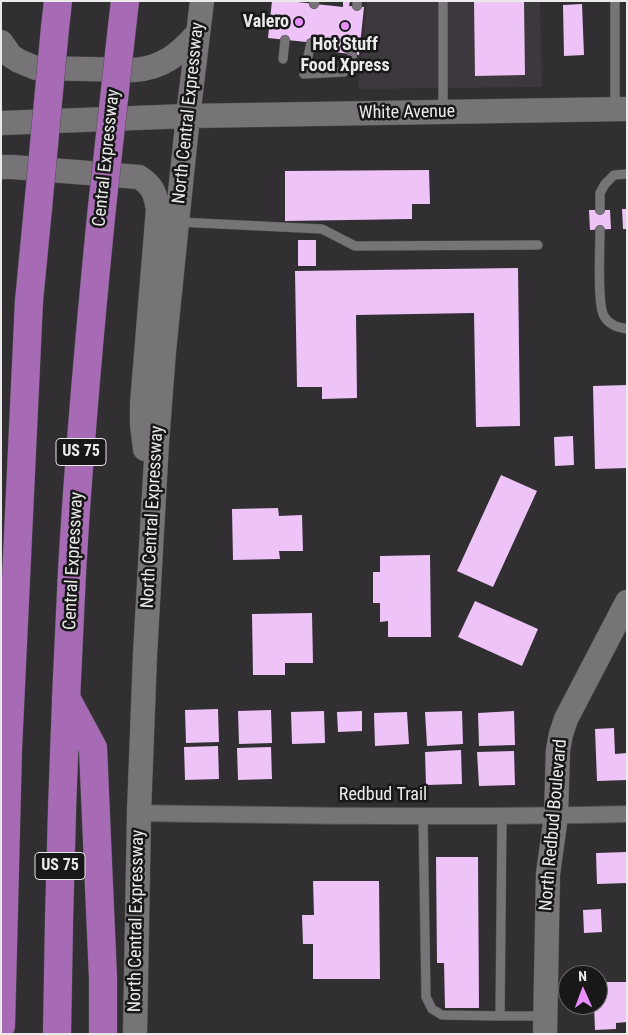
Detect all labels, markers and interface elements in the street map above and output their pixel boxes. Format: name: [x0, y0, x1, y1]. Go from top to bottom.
place label: Valero: [243, 11, 289, 33]
marker: Valero: [293, 16, 305, 28]
marker: Hot Stuff Food Xpress: [339, 20, 351, 32]
street label: North Central Expressway: [169, 21, 209, 205]
place label: Hot Stuff Food Xpress: [300, 34, 390, 76]
street label: Central Expressway: [89, 88, 125, 228]
street label: White Avenue: [359, 101, 455, 125]
street label: North Central Expressway: [137, 425, 169, 609]
road number: US 75: [56, 438, 106, 466]
street label: Central Expressway: [60, 491, 88, 631]
street label: North Redbud Boulevard: [536, 738, 572, 912]
street label: Redbud Trail: [339, 784, 427, 806]
street label: North Central Expressway: [125, 830, 149, 1012]
road number: US 75: [35, 852, 85, 879]
north arrow: [558, 965, 608, 1015]
text: N: [578, 968, 587, 984]

